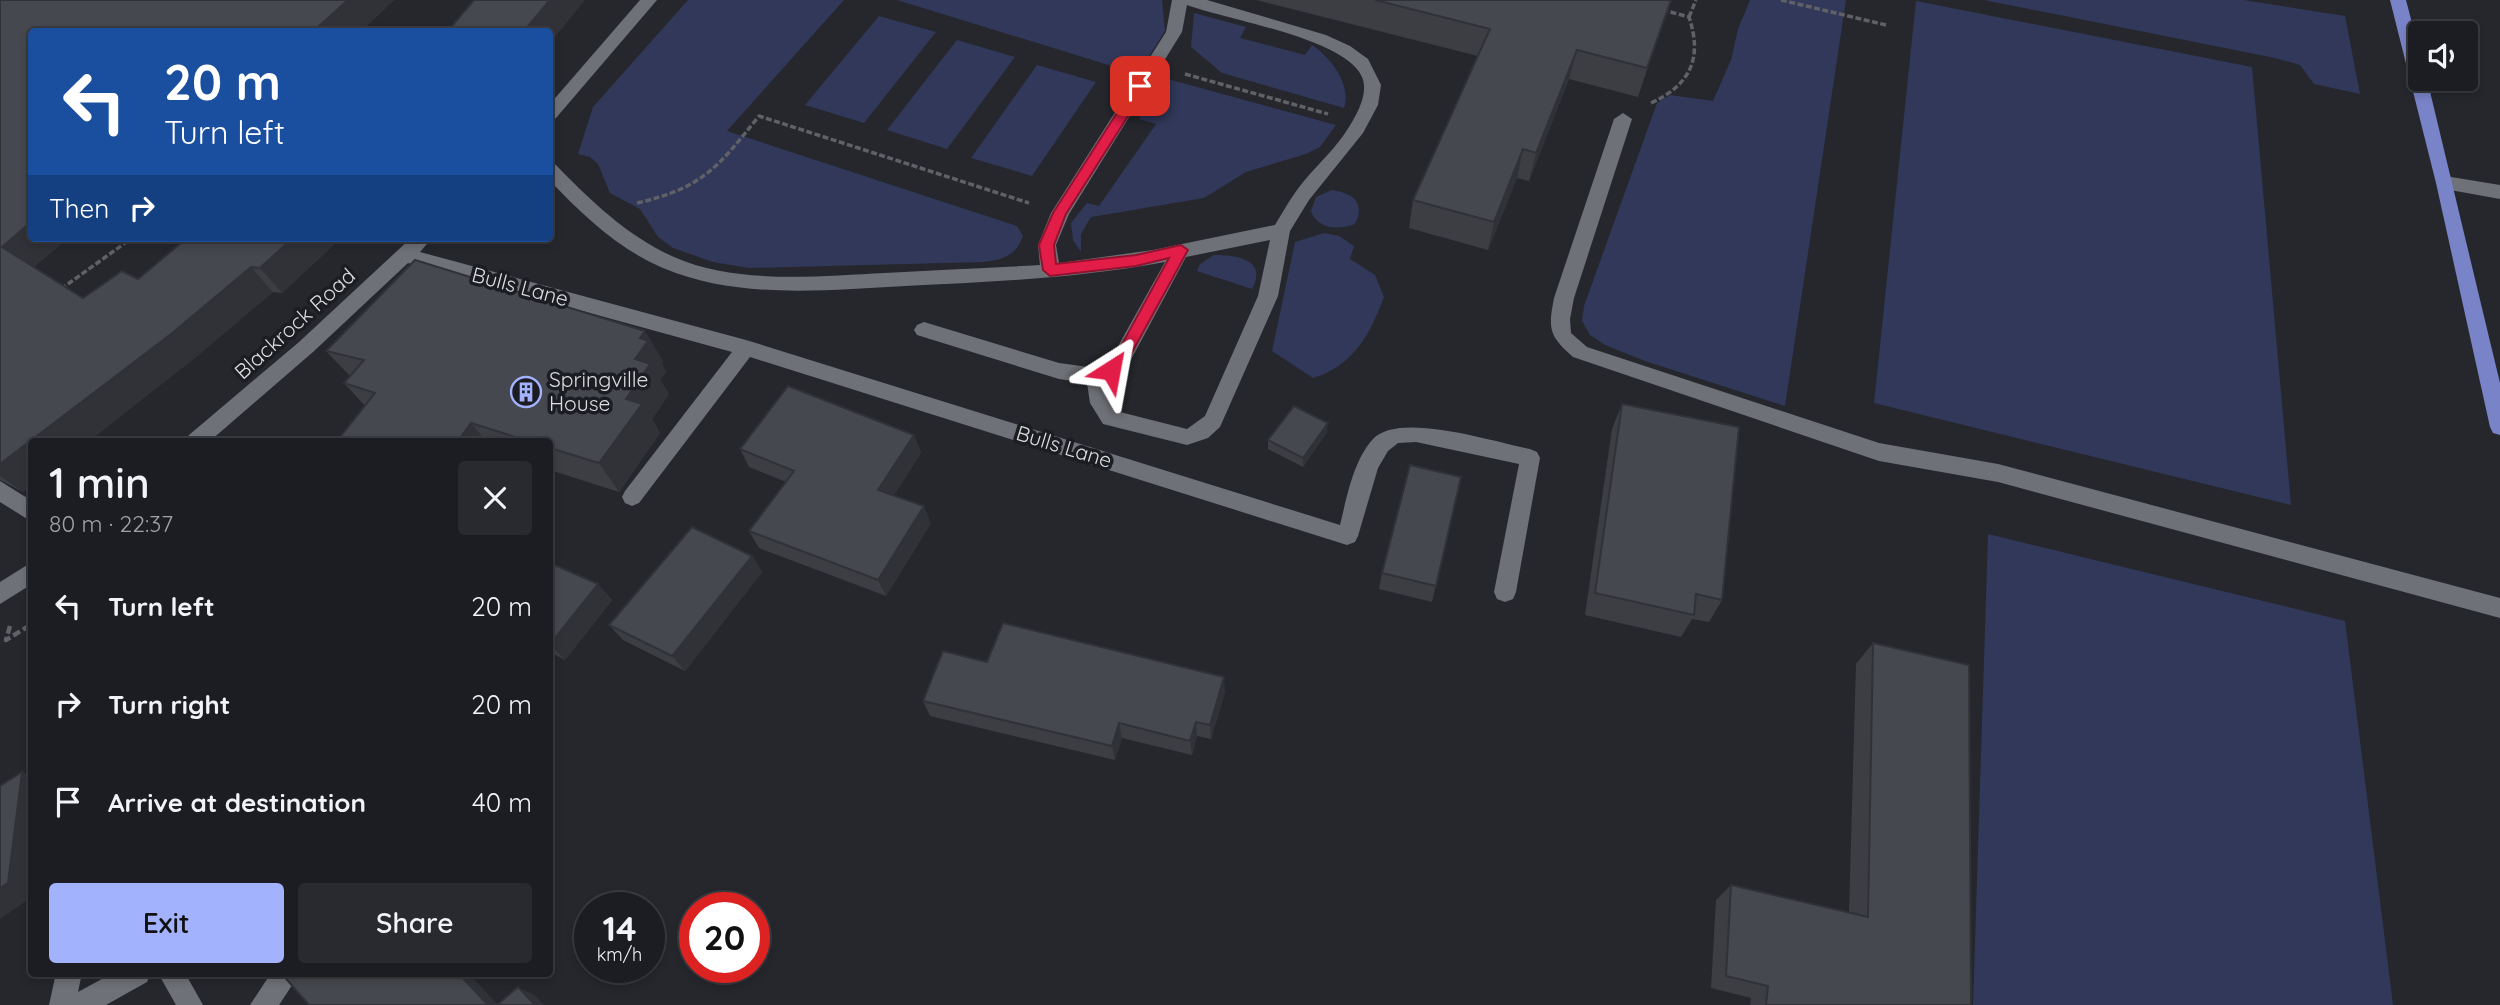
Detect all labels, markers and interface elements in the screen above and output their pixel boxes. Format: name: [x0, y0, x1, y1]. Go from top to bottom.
map controls: [2408, 21, 2478, 91]
button: sound: [2408, 21, 2478, 91]
text: 20 m: [164, 51, 281, 112]
icon: left: [49, 56, 140, 147]
pin: [1110, 56, 1170, 116]
icon: arrive: [1121, 67, 1159, 105]
text: Turn left: [164, 112, 285, 152]
icon: right: [123, 189, 161, 227]
text: Then: [49, 192, 109, 225]
street label: Bulls Lane: [469, 261, 571, 311]
street label: Blackrock Road: [229, 262, 360, 384]
position arrow: [1074, 333, 1148, 407]
place label: Springville House: [549, 366, 648, 416]
building icon: Springville House: [509, 375, 543, 409]
street label: Bulls Lane: [1013, 419, 1115, 473]
text: 1 min: [49, 456, 150, 509]
button: close: [458, 461, 532, 535]
text: 80 m · 22:37: [49, 509, 173, 538]
icon: left: [49, 587, 87, 625]
text: Turn left: [108, 590, 215, 623]
text: 20 m: [471, 590, 532, 623]
icon: right: [49, 685, 87, 723]
text: Turn right: [108, 688, 230, 721]
text: 20 m: [471, 688, 532, 721]
icon: arrive: [49, 783, 87, 821]
text: Arrive at destination: [108, 786, 366, 819]
text: 40 m: [472, 786, 532, 819]
button: Exit: [49, 883, 284, 963]
button: Share: [298, 883, 532, 963]
speed limit sign: 20: [679, 892, 770, 983]
text: 14: [602, 906, 637, 950]
text: km/h: [597, 943, 642, 966]

